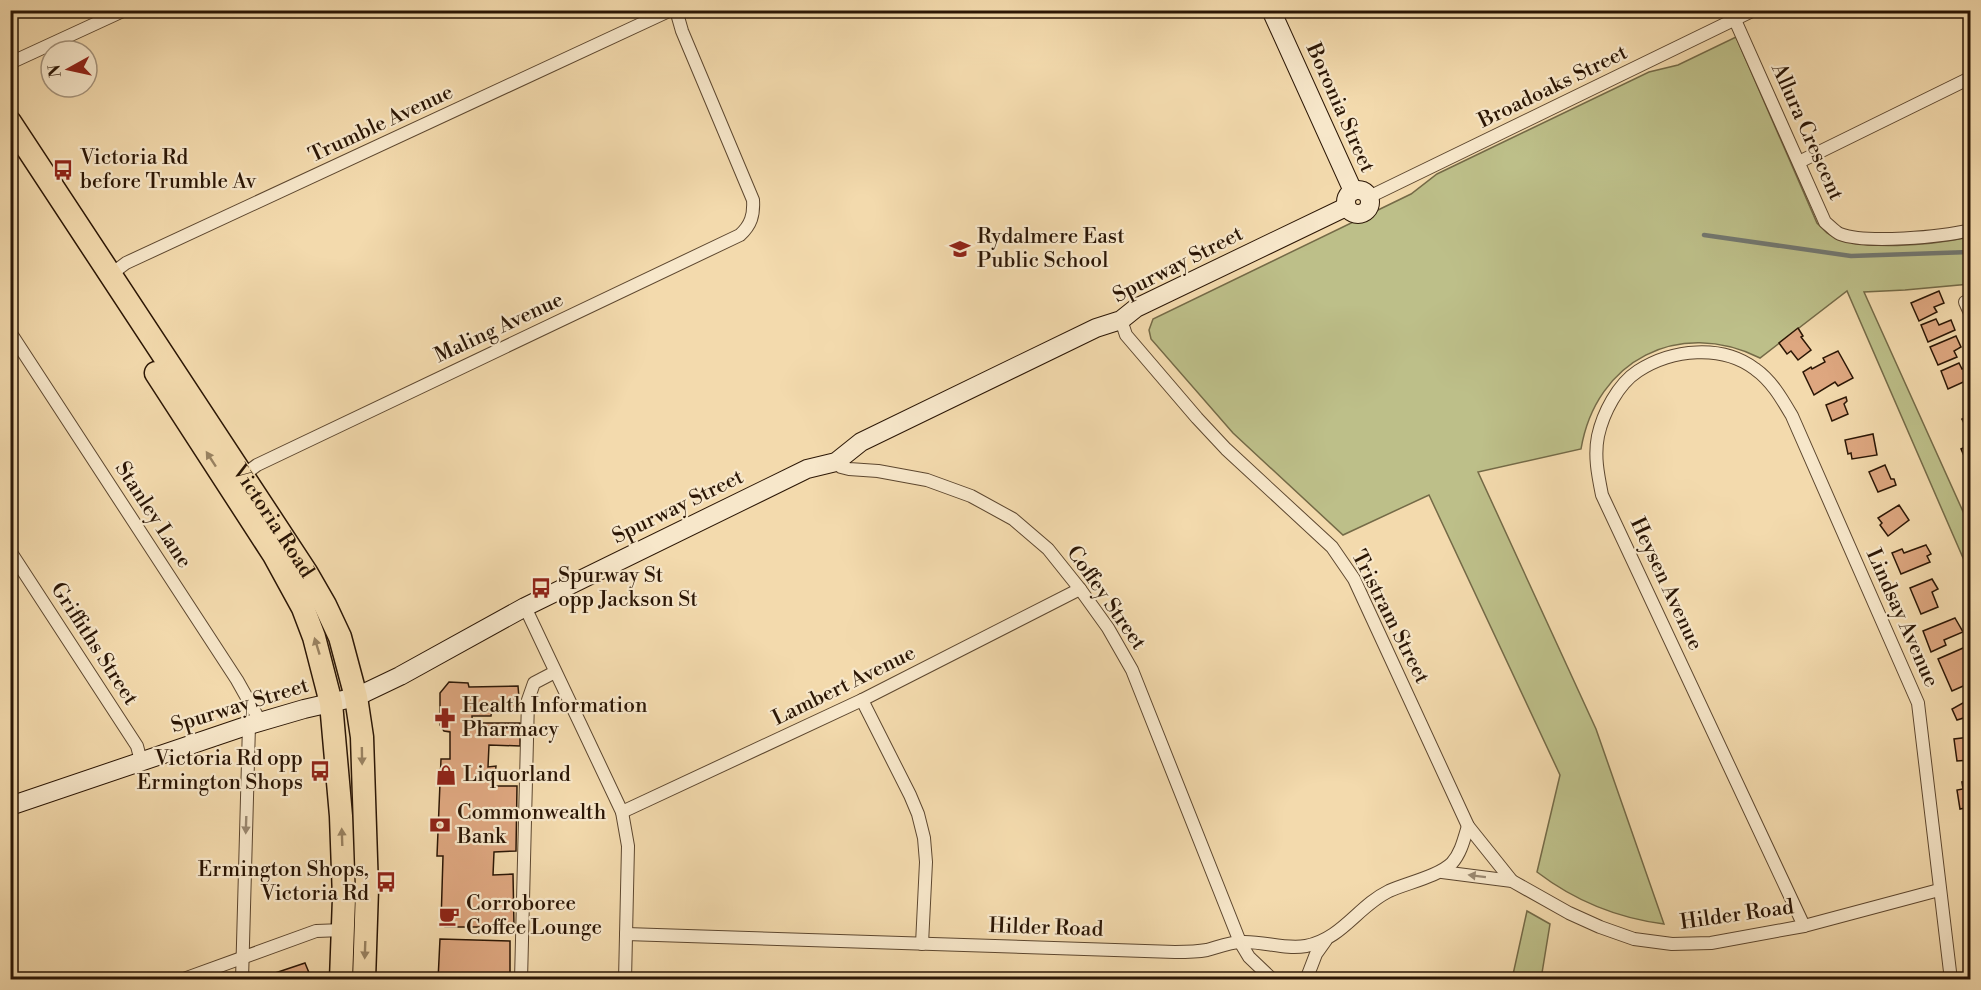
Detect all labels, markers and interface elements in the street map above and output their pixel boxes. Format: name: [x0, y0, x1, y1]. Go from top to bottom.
street label: Boronia Street: [1300, 38, 1380, 177]
north arrow: [39, 39, 99, 99]
street label: Broadoaks Street: [1473, 39, 1632, 135]
street label: Allura Crescent: [1765, 59, 1849, 205]
text: N: [44, 63, 66, 79]
street label: Trumble Avenue: [305, 79, 457, 169]
place label: Victoria Rd before Trumble Av: [79, 145, 257, 195]
bus stop icon: Victoria Rd before Trumble Av: [51, 158, 75, 182]
street label: Spurway Street: [1109, 221, 1248, 309]
place label: Rydalmere East Public School: [977, 224, 1125, 274]
school or university icon: Rydalmere East Public School: [948, 237, 972, 261]
street label: Maling Avenue: [430, 287, 568, 369]
one-way arrow: [206, 451, 217, 467]
street label: Stanley Lane: [109, 457, 197, 573]
street label: Victoria Road: [225, 459, 319, 583]
street label: Spurway Street: [608, 464, 748, 550]
street label: Heysen Avenue: [1624, 514, 1708, 654]
street label: Coffey Street: [1061, 541, 1152, 656]
street label: Lindsay Avenue: [1860, 545, 1944, 691]
street label: Tristram Street: [1345, 546, 1435, 689]
place label: Spurway St opp Jackson St: [558, 563, 698, 613]
bus stop icon: Spurway St opp Jackson St: [529, 576, 553, 600]
street label: Griffiths Street: [45, 578, 144, 711]
one-way arrow: [312, 637, 321, 655]
street label: Lambert Avenue: [768, 640, 920, 732]
street label: Spurway Street: [168, 673, 313, 739]
place label: Health Information Pharmacy: [462, 693, 648, 743]
pharmacy icon: Health Information Pharmacy: [433, 706, 457, 730]
place label: Victoria Rd opp Ermington Shops: [137, 746, 303, 796]
one-way arrow: [357, 746, 367, 765]
bus stop icon: Victoria Rd opp Ermington Shops: [308, 759, 332, 783]
place label: Liquorland: [463, 762, 571, 788]
shop icon: Liquorland: [434, 763, 458, 787]
place label: Commonwealth Bank: [456, 800, 607, 850]
bank icon: Commonwealth Bank: [428, 813, 452, 837]
one-way arrow: [242, 816, 251, 835]
one-way arrow: [337, 828, 347, 847]
place label: Ermington Shops, Victoria Rd: [198, 857, 369, 907]
bus stop icon: Ermington Shops, Victoria Rd: [374, 870, 398, 894]
one-way arrow: [1468, 872, 1487, 881]
place label: Corroboree Coffee Lounge: [466, 891, 602, 941]
street label: Hilder Road: [1678, 894, 1796, 936]
cafe icon: Corroboree Coffee Lounge: [437, 904, 461, 928]
street label: Hilder Road: [988, 913, 1104, 943]
one-way arrow: [360, 941, 369, 960]

